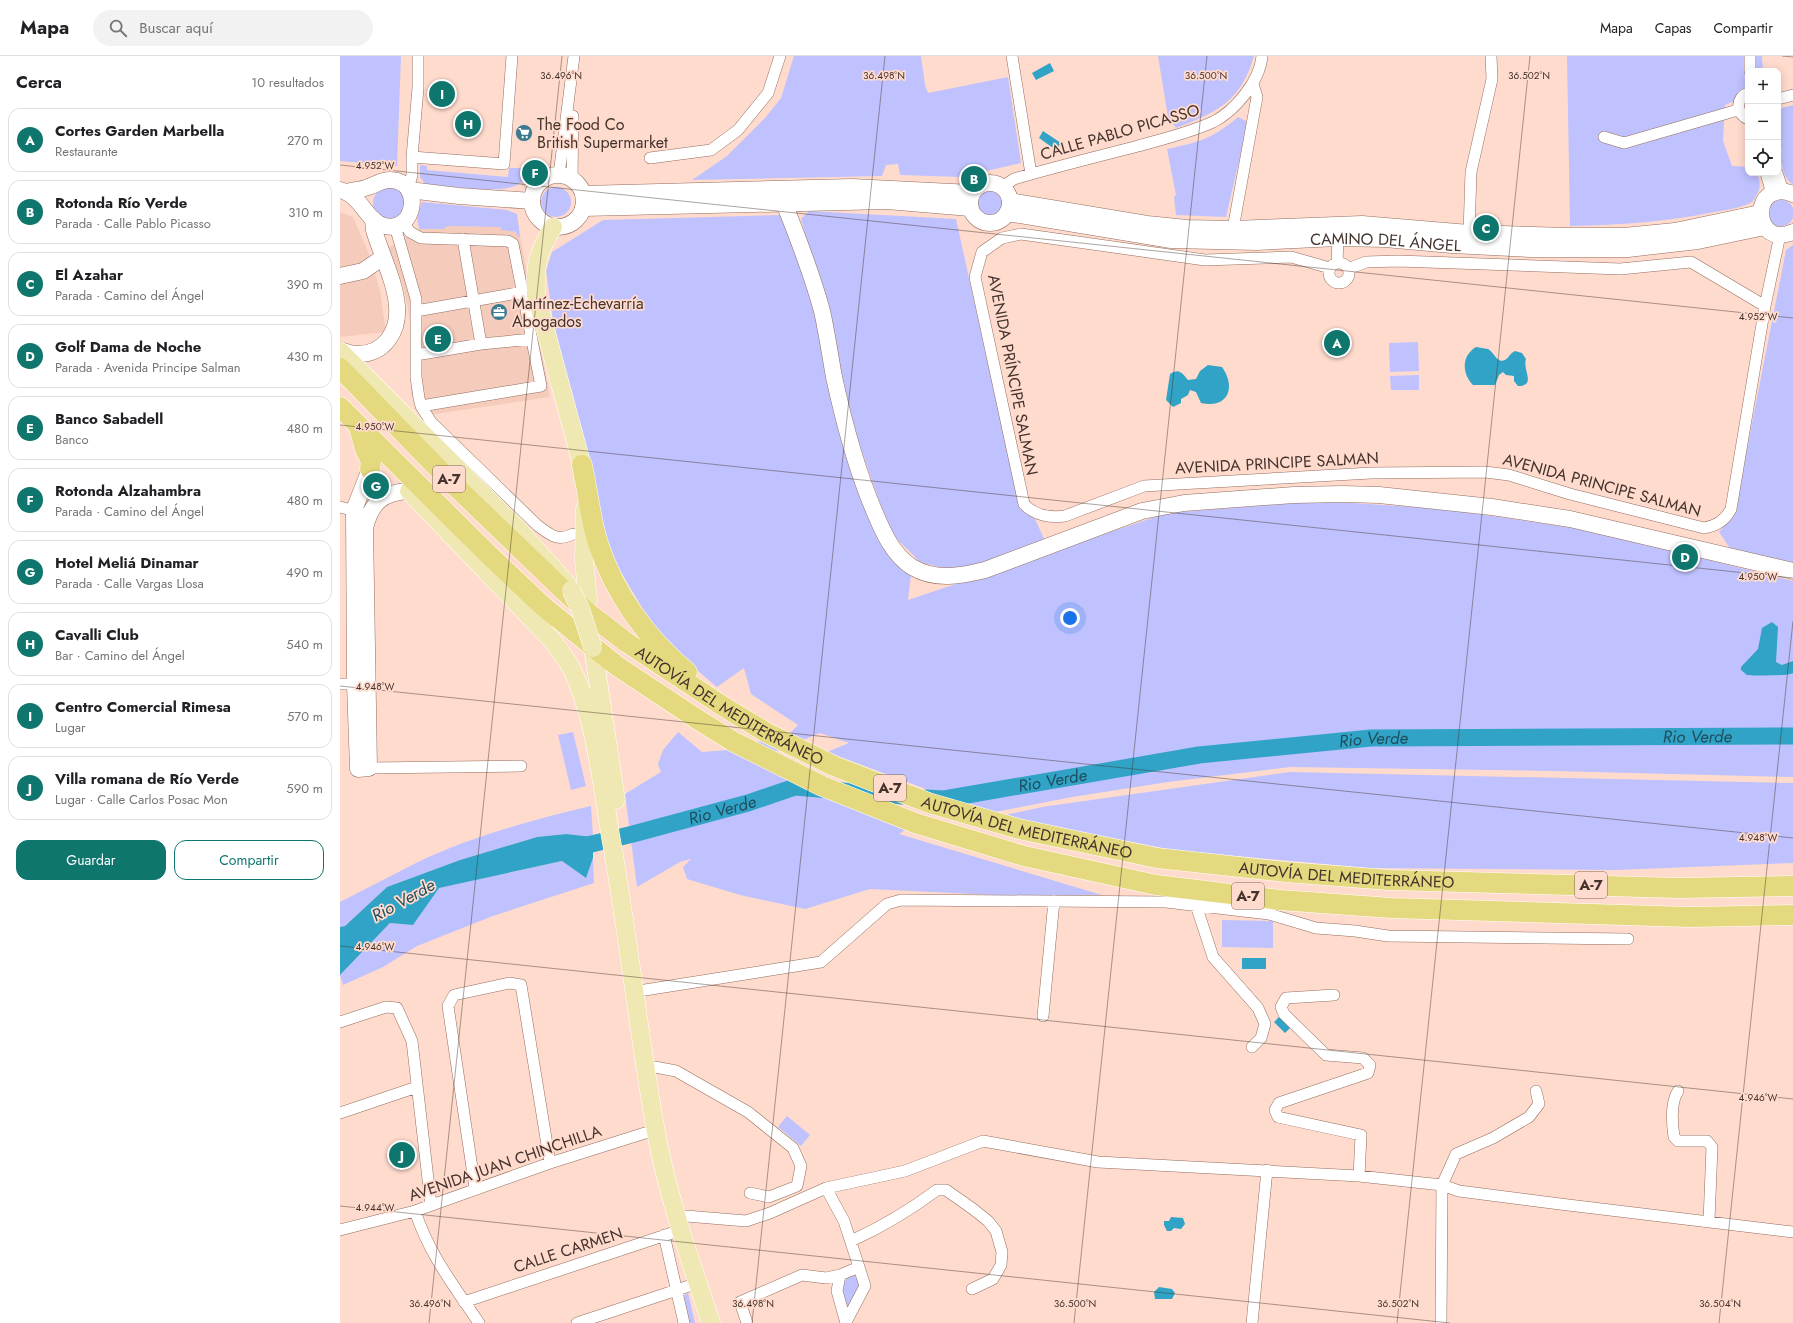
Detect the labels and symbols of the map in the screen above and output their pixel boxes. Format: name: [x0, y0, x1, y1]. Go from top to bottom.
text: 36.496°N: [540, 68, 582, 83]
text: 36.498°N: [863, 68, 905, 83]
text: 36.500°N: [1185, 68, 1227, 83]
text: 36.502°N: [1508, 68, 1550, 83]
pin: I: [429, 79, 455, 109]
street label: CALLE PABLO PICASSO: [1038, 98, 1202, 166]
pin: H: [455, 109, 481, 139]
place label: The Food Co British Supermarket: [537, 113, 668, 154]
supermarket icon: The Food Co British Supermarket: [514, 123, 534, 143]
text: 4.952°W: [356, 158, 394, 173]
pin: F: [522, 158, 548, 188]
pin: B: [961, 164, 987, 194]
pin: C: [1473, 213, 1499, 243]
street label: CAMINO DEL ÁNGEL: [1310, 226, 1462, 257]
street label: AVENIDA PRÍNCIPE SALMAN: [982, 273, 1044, 477]
place label: Martínez-Echevarría Abogados: [512, 292, 644, 333]
office icon: Martínez-Echevarría Abogados: [489, 302, 509, 322]
text: 4.952°W: [1739, 309, 1777, 324]
pin: E: [425, 324, 451, 354]
pin: A: [1324, 328, 1350, 358]
text: 4.950°W: [356, 419, 395, 434]
street label: AVENIDA PRINCIPE SALMAN: [1174, 446, 1380, 480]
street label: AVENIDA PRINCIPE SALMAN: [1500, 447, 1704, 523]
road number: A-7: [433, 466, 465, 492]
pin: G: [363, 471, 389, 501]
pin: D: [1672, 542, 1698, 572]
text: 4.950°W: [1739, 569, 1778, 584]
your location: [1060, 608, 1080, 628]
street label: AUTOVÍA DEL MEDITERRÁNEO: [631, 640, 828, 771]
text: 4.948°W: [356, 679, 394, 694]
water label: Rio Verde: [1663, 724, 1733, 749]
water label: Rio Verde: [1338, 726, 1409, 753]
water label: Rio Verde: [1016, 763, 1089, 798]
road number: A-7: [874, 775, 906, 801]
water label: Rio Verde: [685, 789, 760, 831]
street label: AUTOVÍA DEL MEDITERRÁNEO: [918, 790, 1134, 864]
text: 4.948°W: [1739, 830, 1777, 845]
street label: AUTOVÍA DEL MEDITERRÁNEO: [1238, 855, 1455, 893]
water label: Rio Verde: [367, 872, 440, 927]
road number: A-7: [1575, 872, 1607, 898]
road number: A-7: [1232, 883, 1264, 909]
text: 4.946°W: [356, 939, 395, 954]
text: 4.946°W: [1739, 1090, 1778, 1105]
street label: AVENIDA JUAN CHINCHILLA: [406, 1119, 605, 1207]
pin: J: [389, 1140, 415, 1170]
text: 4.944°W: [356, 1200, 395, 1215]
street label: CALLE CARMEN: [510, 1221, 626, 1279]
text: 36.496°N: [409, 1296, 451, 1311]
text: 36.498°N: [732, 1296, 774, 1311]
text: 36.500°N: [1054, 1296, 1096, 1311]
text: 36.502°N: [1377, 1296, 1419, 1311]
text: 36.504°N: [1699, 1296, 1741, 1311]

